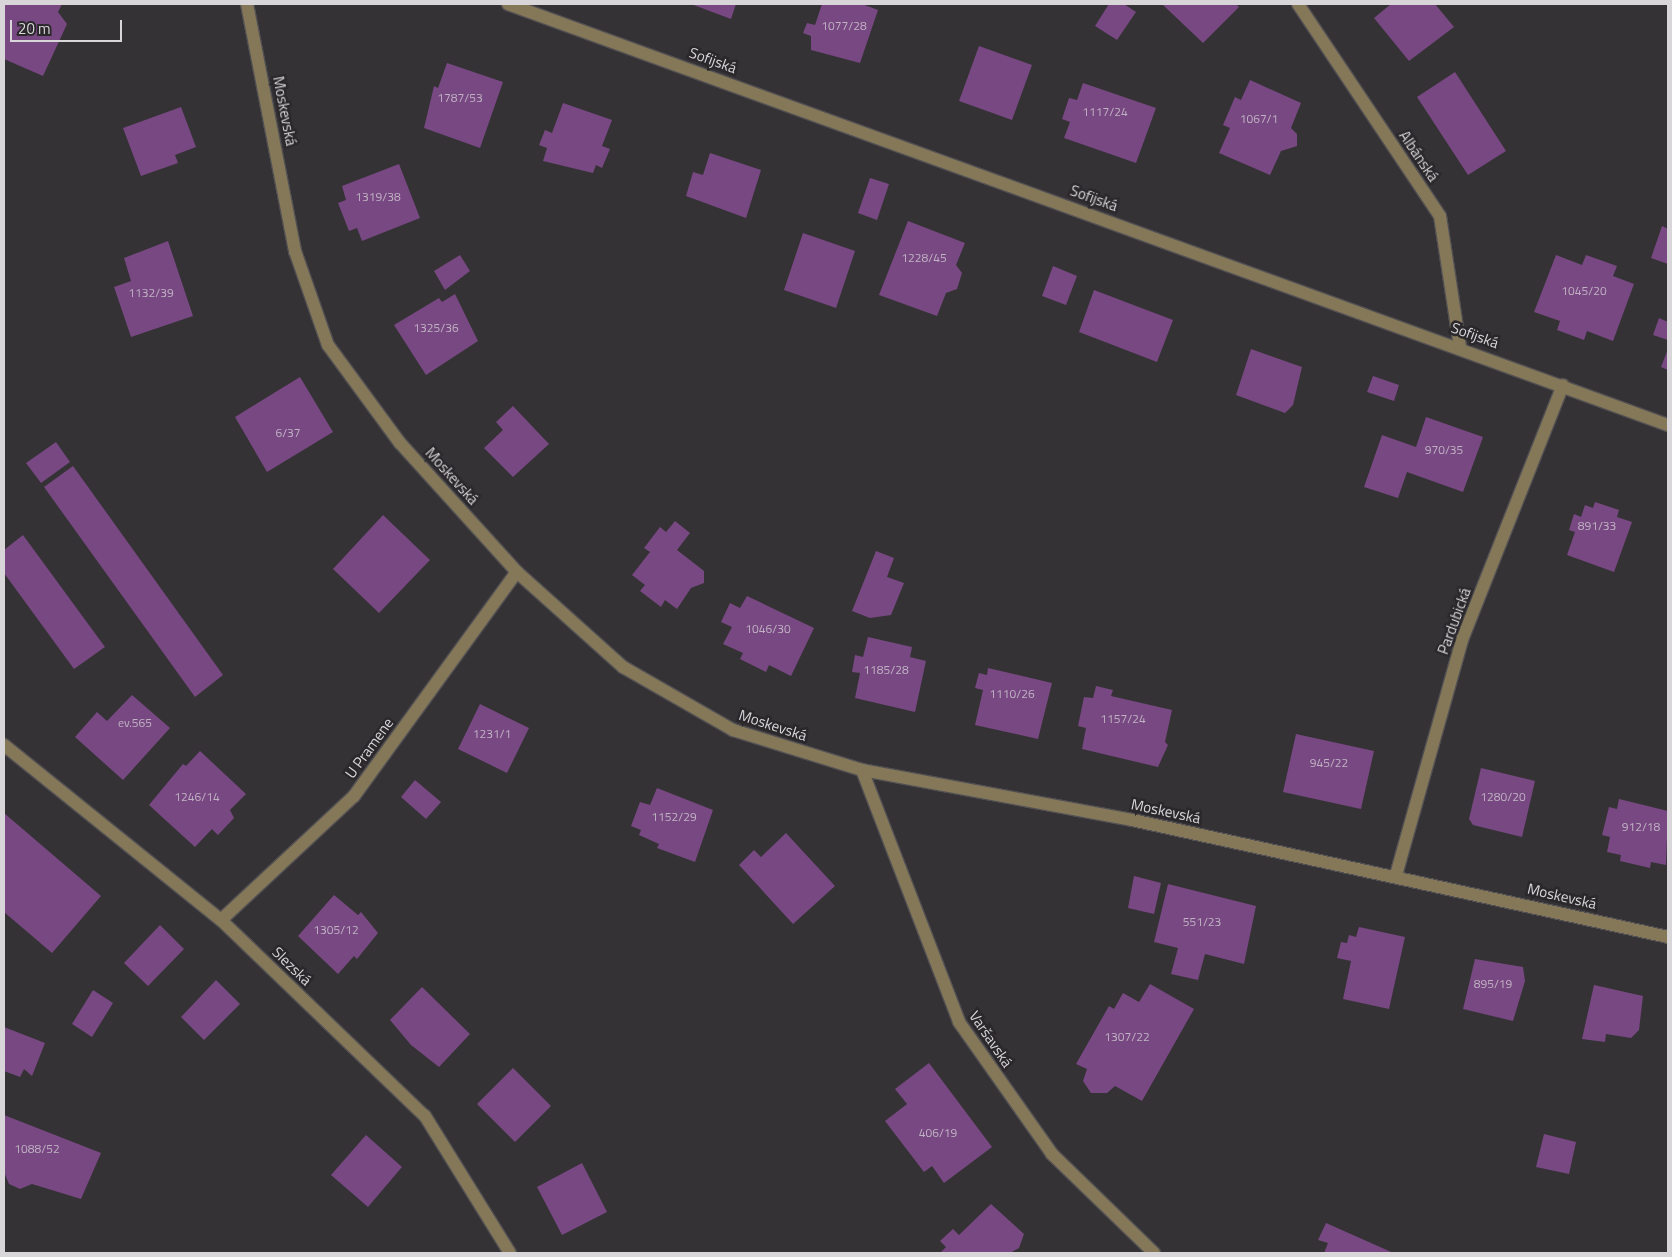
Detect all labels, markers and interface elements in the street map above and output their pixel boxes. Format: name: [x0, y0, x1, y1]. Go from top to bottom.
scale bar: [12, 10, 125, 42]
text: 20 m: [18, 17, 51, 40]
house number: 1077/28: [821, 19, 867, 33]
street label: Sofijská: [687, 43, 739, 77]
street label: Moskevská: [269, 75, 301, 147]
house number: 1787/53: [437, 91, 483, 105]
house number: 1117/24: [1082, 105, 1128, 119]
house number: 1067/1: [1240, 112, 1278, 126]
street label: Albánská: [1395, 127, 1443, 185]
street label: Sofijská: [1068, 181, 1120, 215]
house number: 1319/38: [355, 190, 401, 204]
house number: 1228/45: [901, 251, 947, 265]
house number: 1045/20: [1561, 284, 1607, 298]
house number: 1132/39: [128, 286, 174, 300]
street label: Sofijská: [1449, 318, 1501, 352]
house number: 1325/36: [413, 321, 459, 335]
house number: 6/37: [275, 426, 301, 440]
house number: 970/35: [1425, 443, 1463, 457]
street label: Moskevská: [422, 444, 482, 508]
house number: 891/33: [1578, 519, 1616, 533]
street label: Pardubická: [1434, 585, 1474, 657]
house number: 1046/30: [745, 622, 791, 636]
house number: 1185/28: [863, 663, 909, 677]
house number: 1110/26: [989, 687, 1035, 701]
street label: Moskevská: [737, 706, 809, 744]
house number: 1157/24: [1100, 712, 1146, 726]
street label: U Pramene: [341, 714, 397, 782]
house number: ev.565: [118, 716, 152, 730]
house number: 1231/1: [473, 727, 511, 741]
house number: 945/22: [1310, 756, 1348, 770]
house number: 1246/14: [174, 790, 220, 804]
house number: 1280/20: [1480, 790, 1526, 804]
street label: Moskevská: [1130, 795, 1202, 827]
house number: 1152/29: [651, 810, 697, 824]
house number: 912/18: [1622, 820, 1660, 834]
street label: Moskevská: [1526, 879, 1598, 913]
house number: 551/23: [1183, 915, 1221, 929]
house number: 1305/12: [313, 923, 359, 937]
street label: Slezská: [269, 943, 315, 989]
house number: 895/19: [1474, 977, 1512, 991]
street label: Varšavská: [966, 1007, 1016, 1071]
house number: 1307/22: [1104, 1030, 1150, 1044]
house number: 406/19: [919, 1126, 957, 1140]
house number: 1088/52: [14, 1142, 60, 1156]

